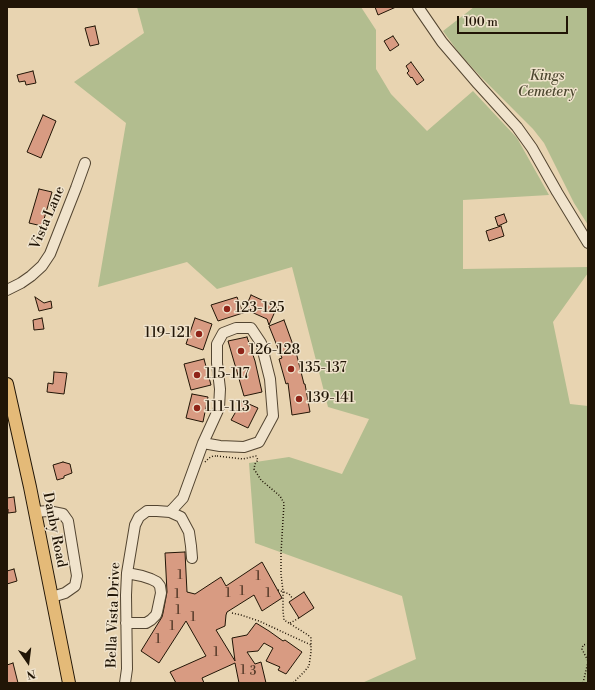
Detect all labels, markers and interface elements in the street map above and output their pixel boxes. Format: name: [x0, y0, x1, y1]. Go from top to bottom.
scale bar: [459, 8, 570, 34]
text: 100 m: [464, 15, 498, 30]
park label: Kings Cemetery: [518, 69, 576, 102]
street label: Vista Lane: [27, 184, 69, 252]
place label: 123-125: [235, 301, 285, 317]
marker: 123-125: [222, 304, 232, 314]
place label: 119-121: [144, 326, 191, 342]
marker: 119-121: [194, 329, 204, 339]
place label: 126-128: [249, 343, 300, 359]
marker: 126-128: [236, 346, 246, 356]
place label: 135-137: [299, 361, 347, 377]
marker: 135-137: [286, 364, 296, 374]
place label: 115-117: [205, 367, 250, 383]
marker: 115-117: [192, 370, 202, 380]
place label: 139-141: [307, 391, 355, 407]
marker: 139-141: [294, 394, 304, 404]
place label: 111-113: [205, 400, 250, 416]
marker: 111-113: [192, 403, 202, 413]
street label: Danby Road: [38, 491, 70, 569]
street label: Bella Vista Drive: [104, 562, 124, 668]
house number: 1: [177, 569, 183, 583]
house number: 1: [255, 570, 261, 584]
house number: 1: [239, 585, 245, 599]
house number: 1: [225, 587, 231, 601]
house number: 1: [265, 587, 271, 601]
house number: 1: [174, 588, 180, 602]
house number: 1: [175, 604, 181, 618]
house number: 1: [190, 611, 196, 625]
house number: 1: [169, 620, 175, 634]
house number: 1: [155, 633, 161, 647]
north arrow: [8, 642, 48, 682]
house number: 1: [213, 646, 219, 660]
house number: 1: [240, 664, 246, 678]
house number: 3: [250, 665, 256, 679]
text: N: [25, 666, 37, 681]

